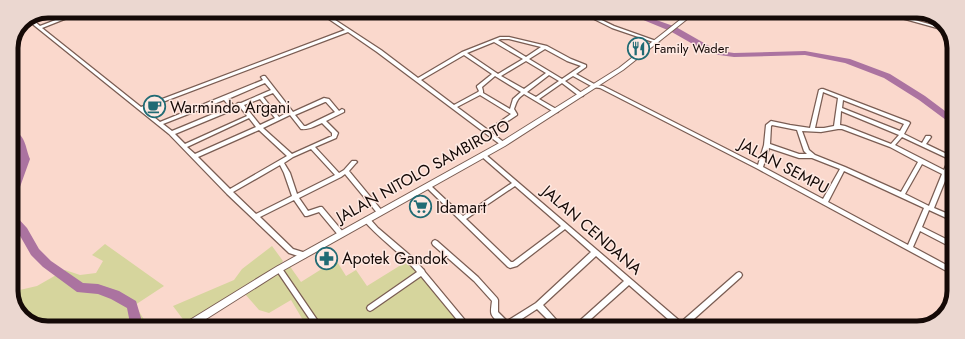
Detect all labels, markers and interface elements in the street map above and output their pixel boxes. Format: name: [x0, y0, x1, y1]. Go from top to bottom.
restaurant icon: Family Wader: [625, 35, 651, 61]
place label: Family Wader: [654, 39, 729, 58]
cafe icon: Warmindo Argani: [142, 94, 168, 120]
place label: Warmindo Argani: [170, 96, 290, 119]
street label: JALAN NITOLO SAMBIROTO: [330, 114, 514, 229]
street label: JALAN SEMPU: [733, 132, 833, 199]
street label: JALAN CENDANA: [535, 179, 647, 280]
supermarket icon: Idamart: [408, 194, 434, 220]
place label: Idamart: [436, 196, 486, 219]
pharmacy icon: Apotek Gandok: [313, 245, 339, 271]
place label: Apotek Gandok: [342, 247, 449, 270]

